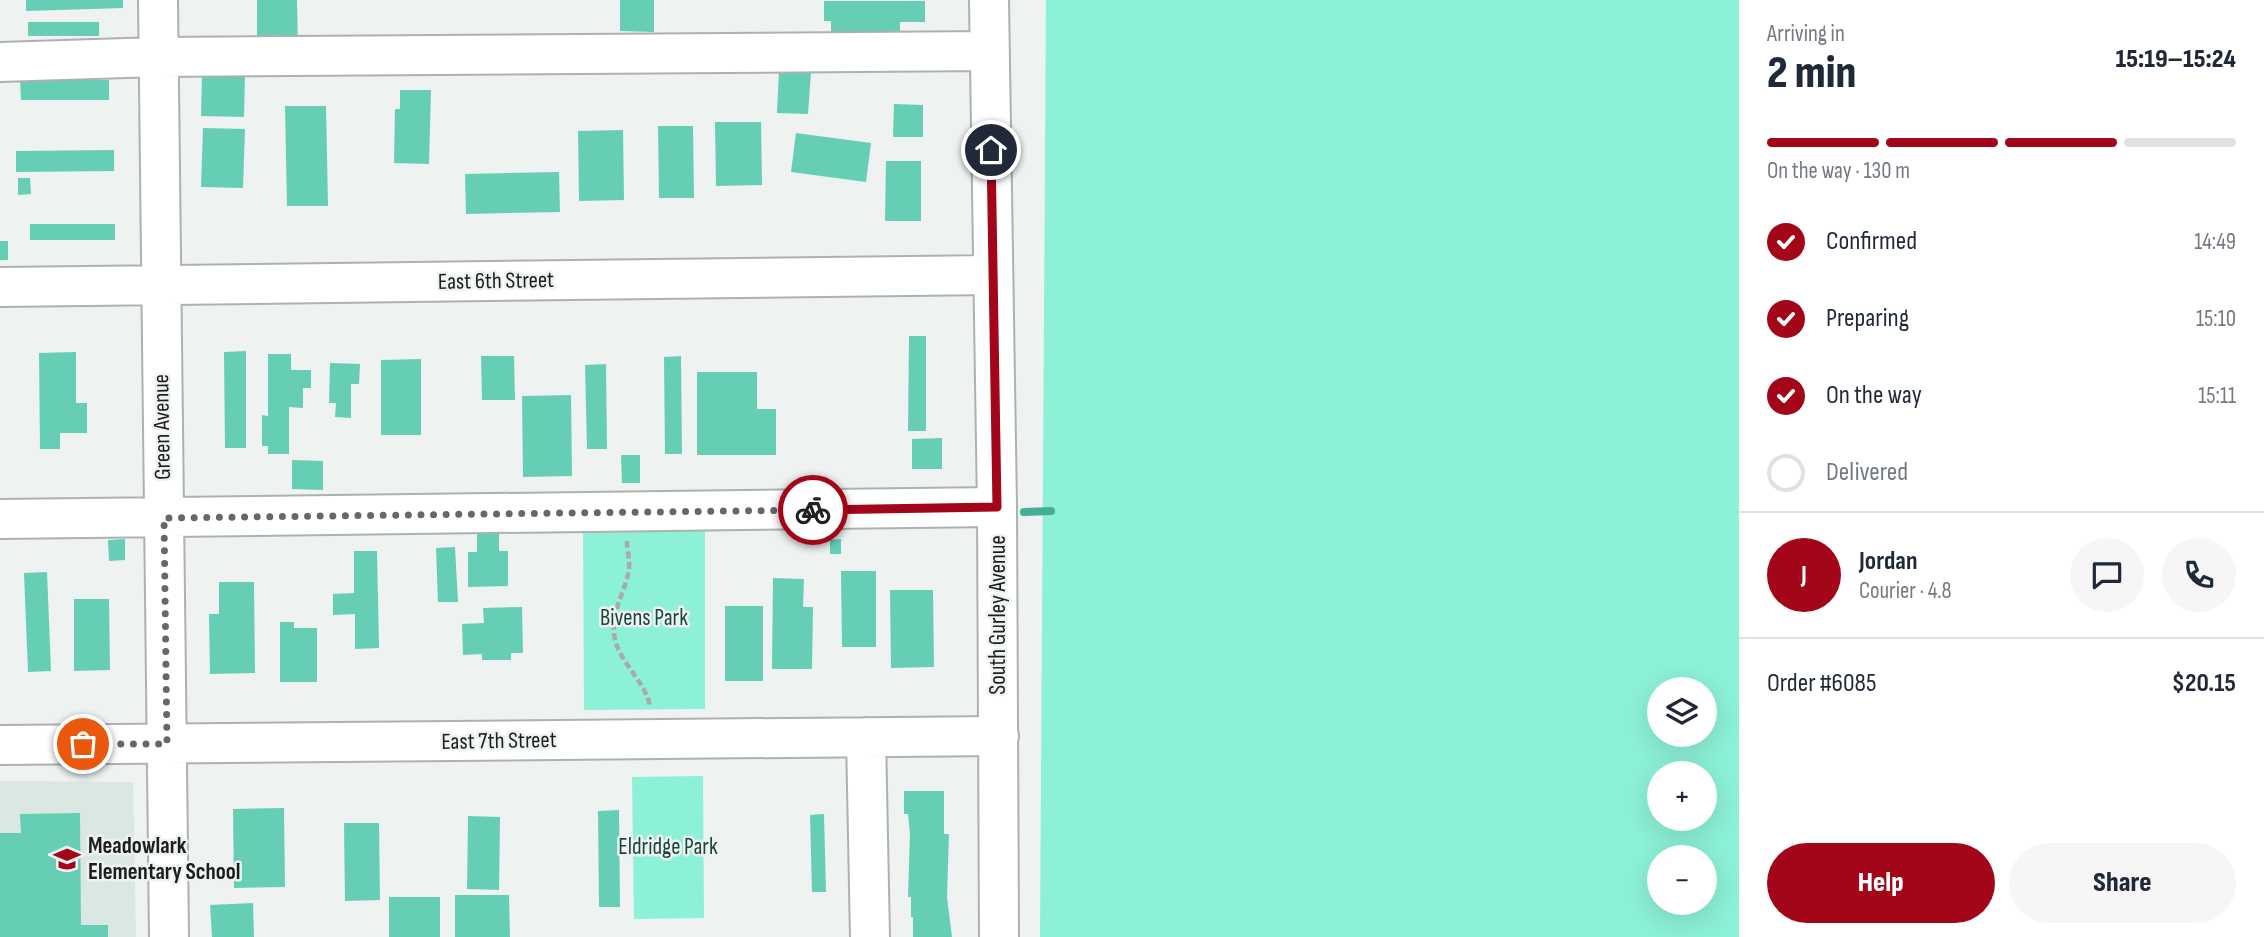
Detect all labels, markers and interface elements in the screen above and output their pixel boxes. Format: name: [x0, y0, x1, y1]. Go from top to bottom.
text: Arriving in: [1767, 20, 1845, 48]
text: 15:19–15:24: [2115, 44, 2236, 75]
text: 2 min: [1767, 46, 1856, 101]
pin: [961, 120, 1021, 180]
icon: home: [972, 131, 1010, 169]
text: On the way · 130 m: [1767, 157, 1910, 185]
icon: check: [1767, 223, 1805, 261]
text: Confirmed: [1826, 226, 1917, 257]
text: 14:49: [2194, 228, 2236, 256]
street label: East 6th Street: [438, 266, 554, 296]
icon: check: [1767, 300, 1805, 338]
text: Preparing: [1826, 303, 1909, 334]
text: 15:10: [2196, 305, 2236, 333]
street label: Green Avenue: [147, 374, 177, 480]
icon: check: [1767, 377, 1805, 415]
text: On the way: [1826, 380, 1922, 411]
text: 15:11: [2198, 382, 2236, 410]
text: Delivered: [1826, 457, 1908, 488]
courier: [778, 475, 848, 545]
icon: bike: [794, 491, 832, 529]
street label: South Gurley Avenue: [984, 535, 1012, 695]
button: chat: [2070, 538, 2144, 612]
button: phone: [2162, 538, 2236, 612]
text: Jordan: [1859, 546, 1917, 577]
text: J: [1801, 560, 1807, 591]
text: Courier · 4.8: [1859, 577, 1952, 605]
park label: Bivens Park: [600, 604, 688, 632]
text: Order #6085: [1767, 668, 1876, 699]
text: $20.15: [2172, 668, 2236, 699]
map controls: [1647, 677, 1717, 915]
button: layers: [1647, 677, 1717, 747]
pin: [53, 714, 113, 774]
icon: bag: [64, 725, 102, 763]
street label: East 7th Street: [441, 726, 557, 756]
button: +: [1647, 761, 1717, 831]
place label: Meadowlark Elementary School: [88, 832, 240, 886]
park label: Eldridge Park: [618, 833, 718, 861]
button: Help: [1767, 843, 1995, 923]
button: Share: [2009, 843, 2236, 923]
school or university icon: Meadowlark Elementary School: [52, 844, 82, 874]
button: −: [1647, 845, 1717, 915]

